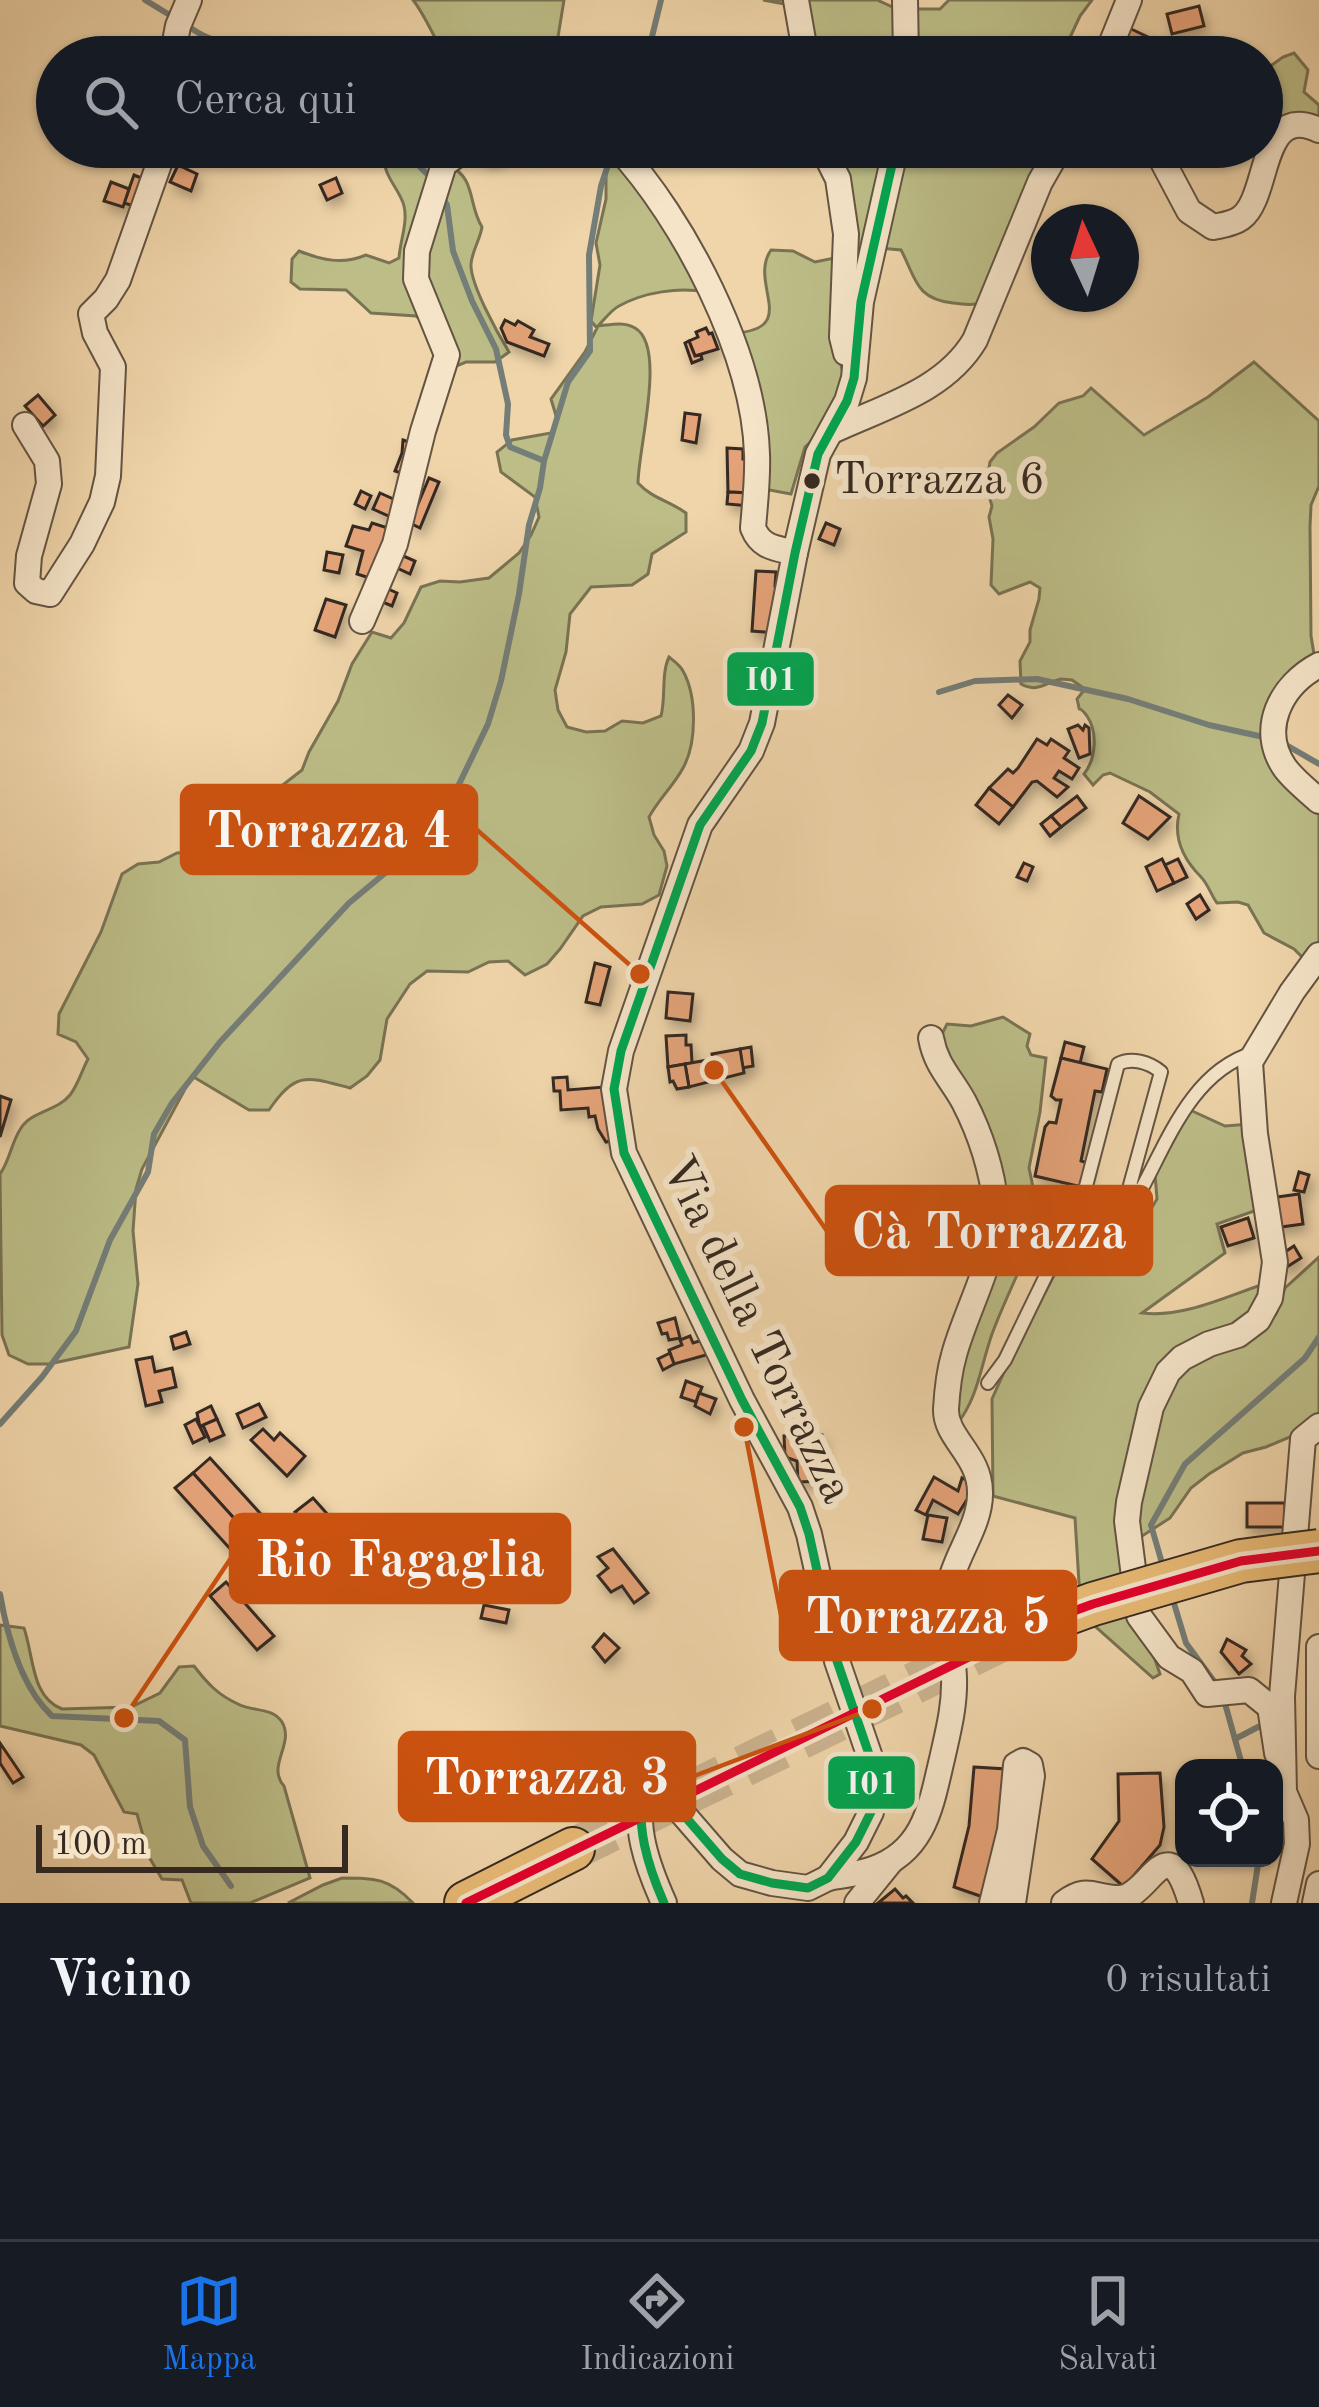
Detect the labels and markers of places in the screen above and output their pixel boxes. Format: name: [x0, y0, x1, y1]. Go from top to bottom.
place label: Torrazza 6: [834, 459, 1045, 504]
marker: Torrazza 6: [801, 470, 823, 492]
callout: Torrazza 4: [182, 786, 476, 873]
callout: Cà Torrazza: [827, 1187, 1151, 1274]
callout: Rio Fagaglia: [231, 1515, 569, 1602]
callout: Torrazza 5: [781, 1572, 1075, 1659]
callout: Torrazza 3: [400, 1733, 694, 1820]

